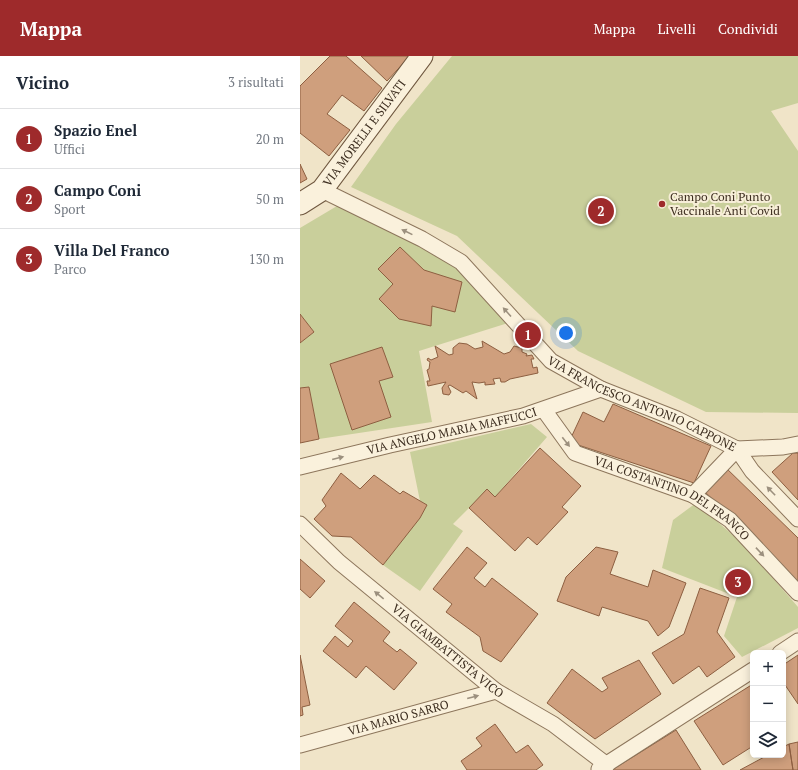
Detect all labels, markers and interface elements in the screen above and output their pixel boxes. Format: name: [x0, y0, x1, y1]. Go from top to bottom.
text: Mappa: [20, 16, 82, 41]
text: Mappa: [593, 19, 636, 38]
text: Livelli: [658, 19, 696, 38]
text: Condividi: [718, 19, 778, 38]
text: Vicino: [16, 71, 69, 94]
text: 3 risultati: [228, 73, 284, 91]
street label: VIA MORELLI E SILVATI: [319, 76, 409, 189]
text: Spazio Enel: [54, 120, 137, 140]
text: 1: [25, 130, 33, 148]
text: 20 m: [256, 130, 284, 148]
text: Uffici: [54, 140, 85, 158]
text: Campo Coni: [54, 180, 141, 200]
place label: Campo Coni Punto Vaccinale Anti Covid: [670, 189, 780, 218]
text: 2: [25, 190, 33, 208]
text: 50 m: [256, 190, 284, 208]
pin: 2: [588, 196, 614, 226]
marker: Campo Coni Punto Vaccinale Anti Covid: [657, 199, 667, 209]
text: Sport: [54, 200, 85, 218]
one-way arrow: [402, 229, 413, 235]
text: Villa Del Franco: [54, 240, 170, 260]
text: 3: [25, 250, 33, 268]
text: 130 m: [249, 250, 284, 268]
text: Parco: [54, 260, 86, 278]
one-way arrow: [503, 308, 512, 317]
pin: 1: [515, 320, 541, 350]
your location: [556, 323, 576, 343]
street label: VIA FRANCESCO ANTONIO CAPPONE: [545, 353, 739, 454]
street label: VIA ANGELO MARIA MAFFUCCI: [365, 404, 539, 457]
one-way arrow: [562, 437, 571, 448]
street label: VIA COSTANTINO DEL FRANCO: [592, 452, 753, 543]
one-way arrow: [332, 455, 344, 461]
one-way arrow: [766, 486, 776, 496]
one-way arrow: [755, 547, 765, 557]
pin: 3: [725, 567, 751, 597]
one-way arrow: [373, 591, 384, 600]
street label: VIA GIAMBATTISTA VICO: [389, 600, 507, 701]
map controls: [750, 650, 786, 758]
button: +: [750, 650, 786, 686]
button: −: [750, 686, 786, 722]
one-way arrow: [467, 694, 479, 700]
street label: VIA MARIO SARRO: [346, 696, 450, 738]
button: layers: [750, 722, 786, 758]

